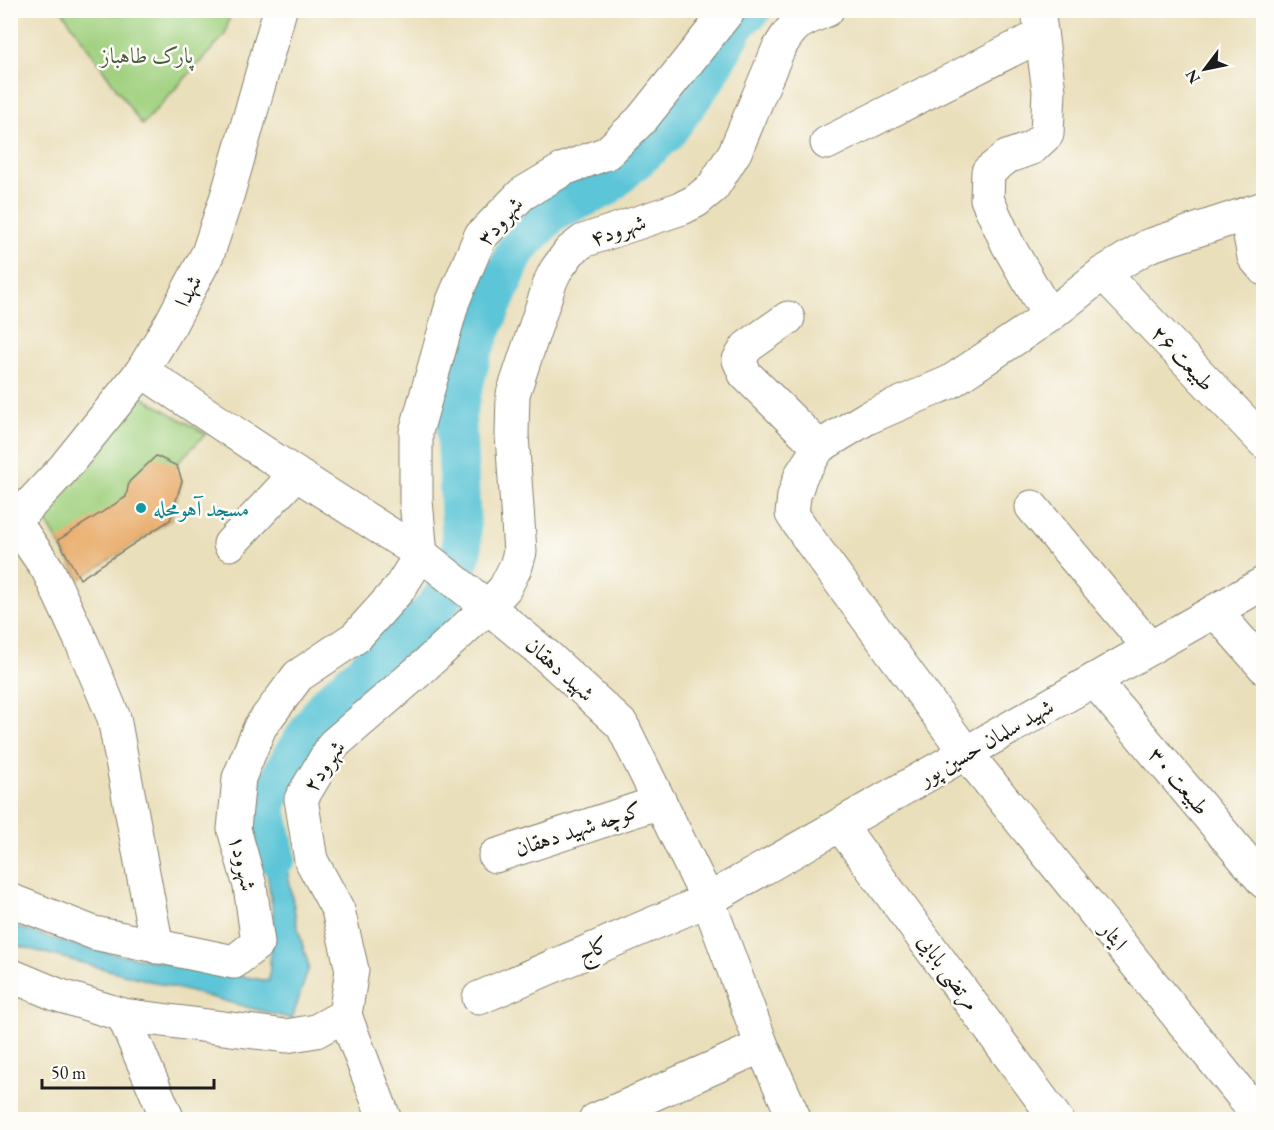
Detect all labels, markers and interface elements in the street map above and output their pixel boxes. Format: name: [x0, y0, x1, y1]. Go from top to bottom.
north arrow: [1175, 39, 1235, 99]
park label: پارک طاهباز: [99, 41, 195, 72]
text: N: [1180, 66, 1205, 88]
street label: شهرود۳: [470, 190, 530, 252]
street label: شهرود۴: [586, 207, 650, 253]
street label: شهدا: [168, 270, 208, 312]
street label: طبیعت ۲۶: [1145, 319, 1221, 397]
place label: مسجد آهومحله: [153, 494, 249, 523]
marker: مسجد آهومحله: [134, 501, 148, 515]
street label: شهید دهقان: [519, 630, 601, 708]
street label: شهید سلمان حسین پور: [912, 692, 1060, 795]
street label: شهرود۲: [296, 734, 352, 798]
street label: طبیعت ۳۰: [1142, 741, 1216, 821]
street label: کوچه شهید دهقان: [511, 795, 645, 864]
street label: شهرود۱: [222, 832, 264, 894]
street label: ایثار: [1092, 914, 1134, 956]
street label: مرتضی بابایی: [910, 928, 987, 1017]
street label: کاج: [573, 929, 615, 973]
scale bar: [42, 1052, 214, 1090]
text: 50 m: [51, 1061, 86, 1084]

